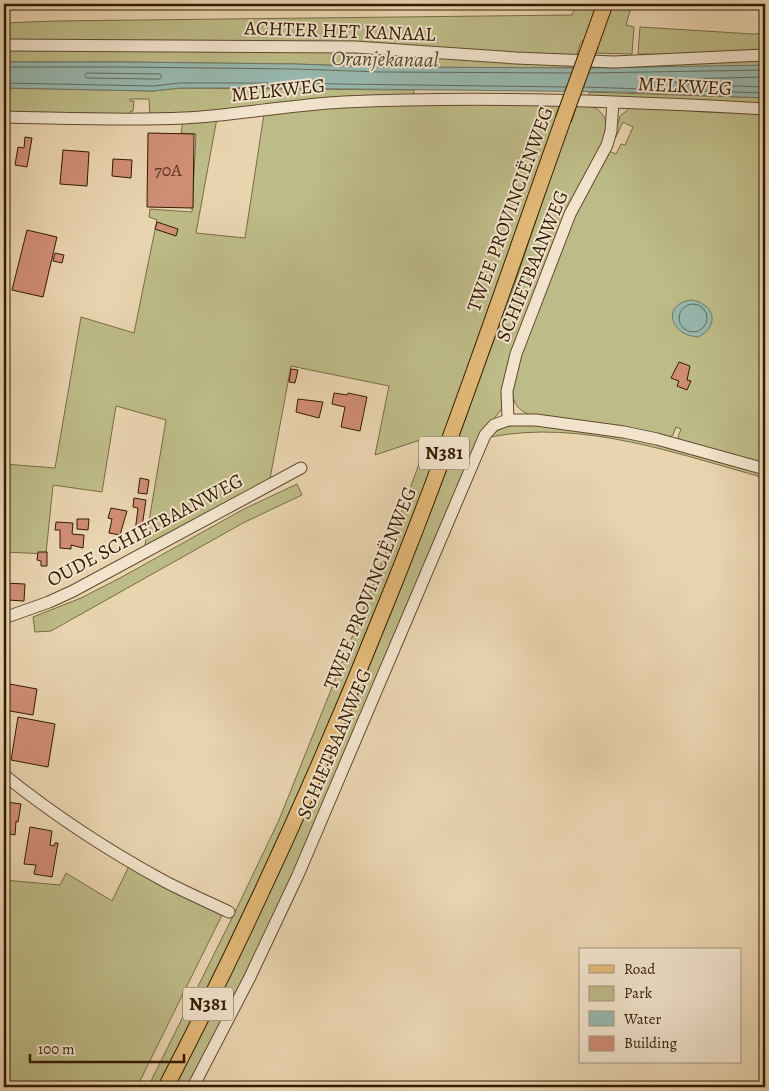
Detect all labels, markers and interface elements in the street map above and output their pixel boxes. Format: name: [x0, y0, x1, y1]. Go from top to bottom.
street label: ACHTER HET KANAAL: [243, 14, 437, 48]
water label: Oranjekanaal: [331, 44, 440, 74]
street label: MELKWEG: [637, 70, 733, 102]
street label: MELKWEG: [230, 72, 326, 108]
street label: TWEE PROVINCIËNWEG: [460, 103, 560, 315]
house number: 70A: [154, 158, 182, 182]
street label: SCHIETBAANWEG: [489, 186, 575, 346]
road number: N381: [419, 436, 469, 469]
street label: OUDE SCHIETBAANWEG: [42, 467, 248, 593]
street label: TWEE PROVINCIËNWEG: [317, 483, 423, 693]
street label: SCHIETBAANWEG: [290, 665, 378, 823]
legend: [579, 948, 742, 1064]
text: Road: [624, 959, 656, 979]
text: Park: [624, 983, 653, 1003]
road number: N381: [183, 988, 233, 1021]
text: Water: [623, 1009, 661, 1029]
scale bar: [30, 1031, 184, 1063]
text: Building: [624, 1033, 677, 1053]
text: 100 m: [38, 1039, 75, 1059]

